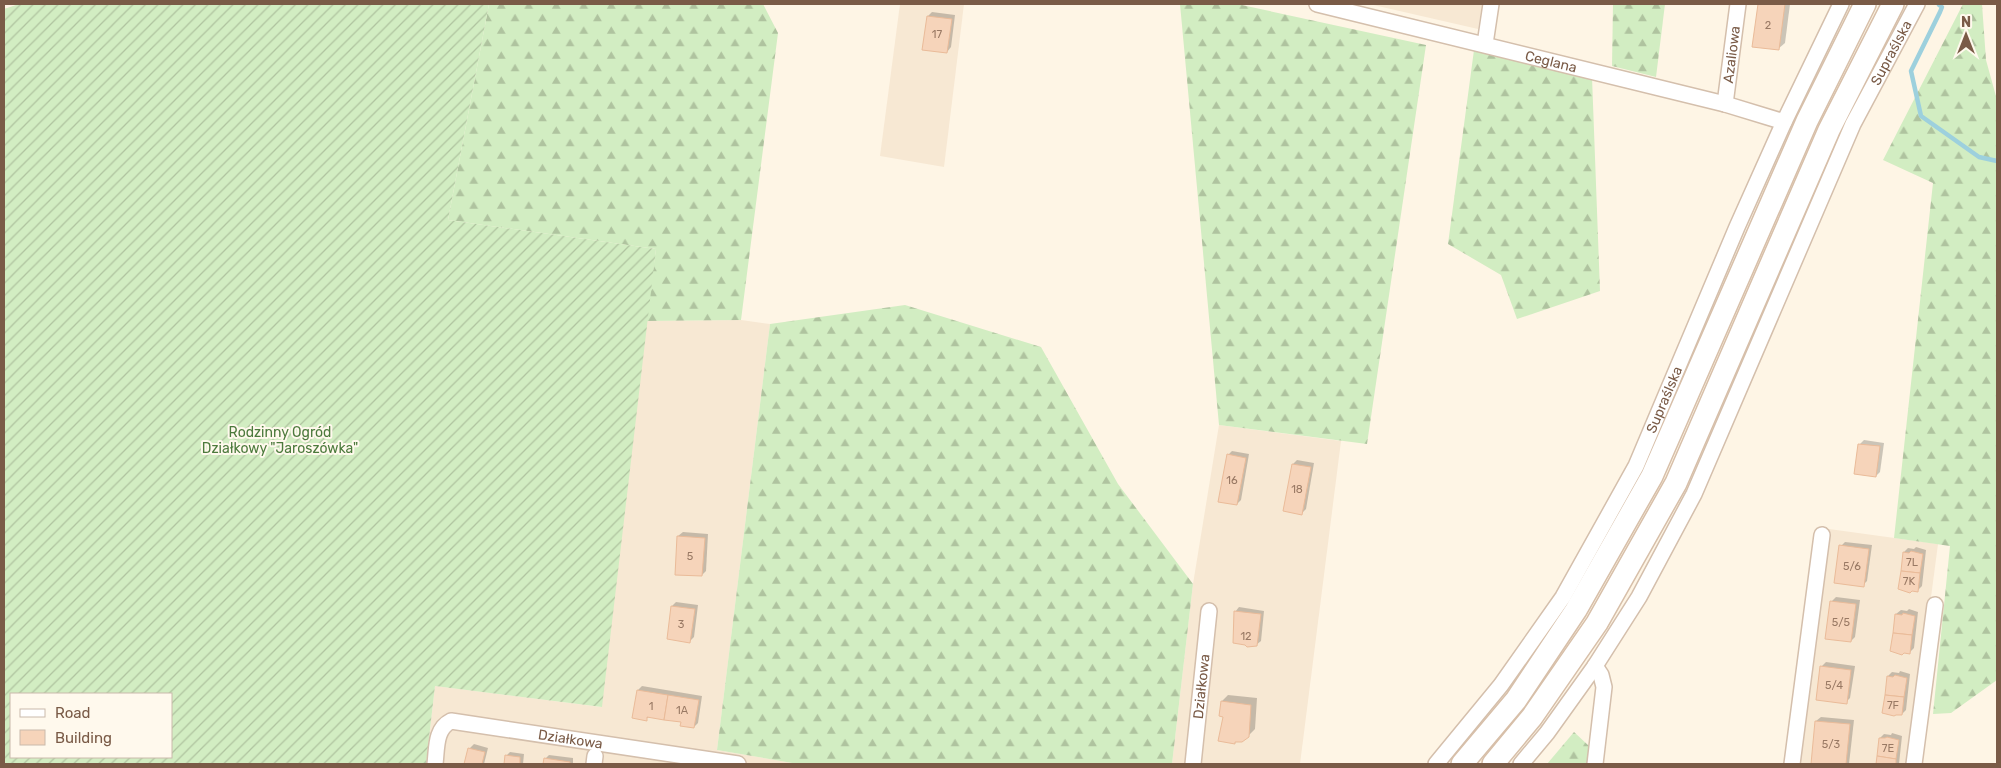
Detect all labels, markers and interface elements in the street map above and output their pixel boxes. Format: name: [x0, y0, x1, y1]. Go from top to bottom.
north arrow: [1941, 10, 1991, 60]
text: N: [1961, 14, 1971, 31]
street label: Supraślska: [1867, 17, 1915, 88]
house number: 2: [1765, 19, 1771, 32]
street label: Azaliowa: [1719, 25, 1744, 84]
house number: 17: [932, 28, 943, 41]
street label: Ceglana: [1523, 47, 1579, 76]
street label: Supraślska: [1642, 364, 1686, 436]
park label: Rodzinny Ogród Działkowy "Jaroszówka": [202, 424, 358, 457]
house number: 16: [1226, 474, 1238, 487]
house number: 18: [1291, 483, 1303, 496]
house number: 5: [687, 550, 694, 563]
house number: 7L: [1906, 556, 1918, 569]
house number: 5/6: [1843, 560, 1861, 573]
house number: 7K: [1903, 575, 1916, 588]
house number: 5/5: [1832, 616, 1851, 629]
house number: 3: [678, 618, 685, 631]
house number: 12: [1240, 630, 1252, 643]
street label: Działkowa: [1189, 653, 1213, 720]
house number: 5/4: [1825, 679, 1843, 692]
legend: [10, 693, 172, 758]
house number: 7F: [1887, 699, 1899, 712]
house number: 1: [649, 700, 653, 713]
text: Road: [55, 704, 91, 722]
house number: 1A: [676, 704, 689, 717]
street label: Działkowa: [537, 726, 604, 752]
text: Building: [55, 729, 112, 747]
house number: 5/3: [1822, 738, 1841, 751]
house number: 7E: [1882, 742, 1894, 755]

